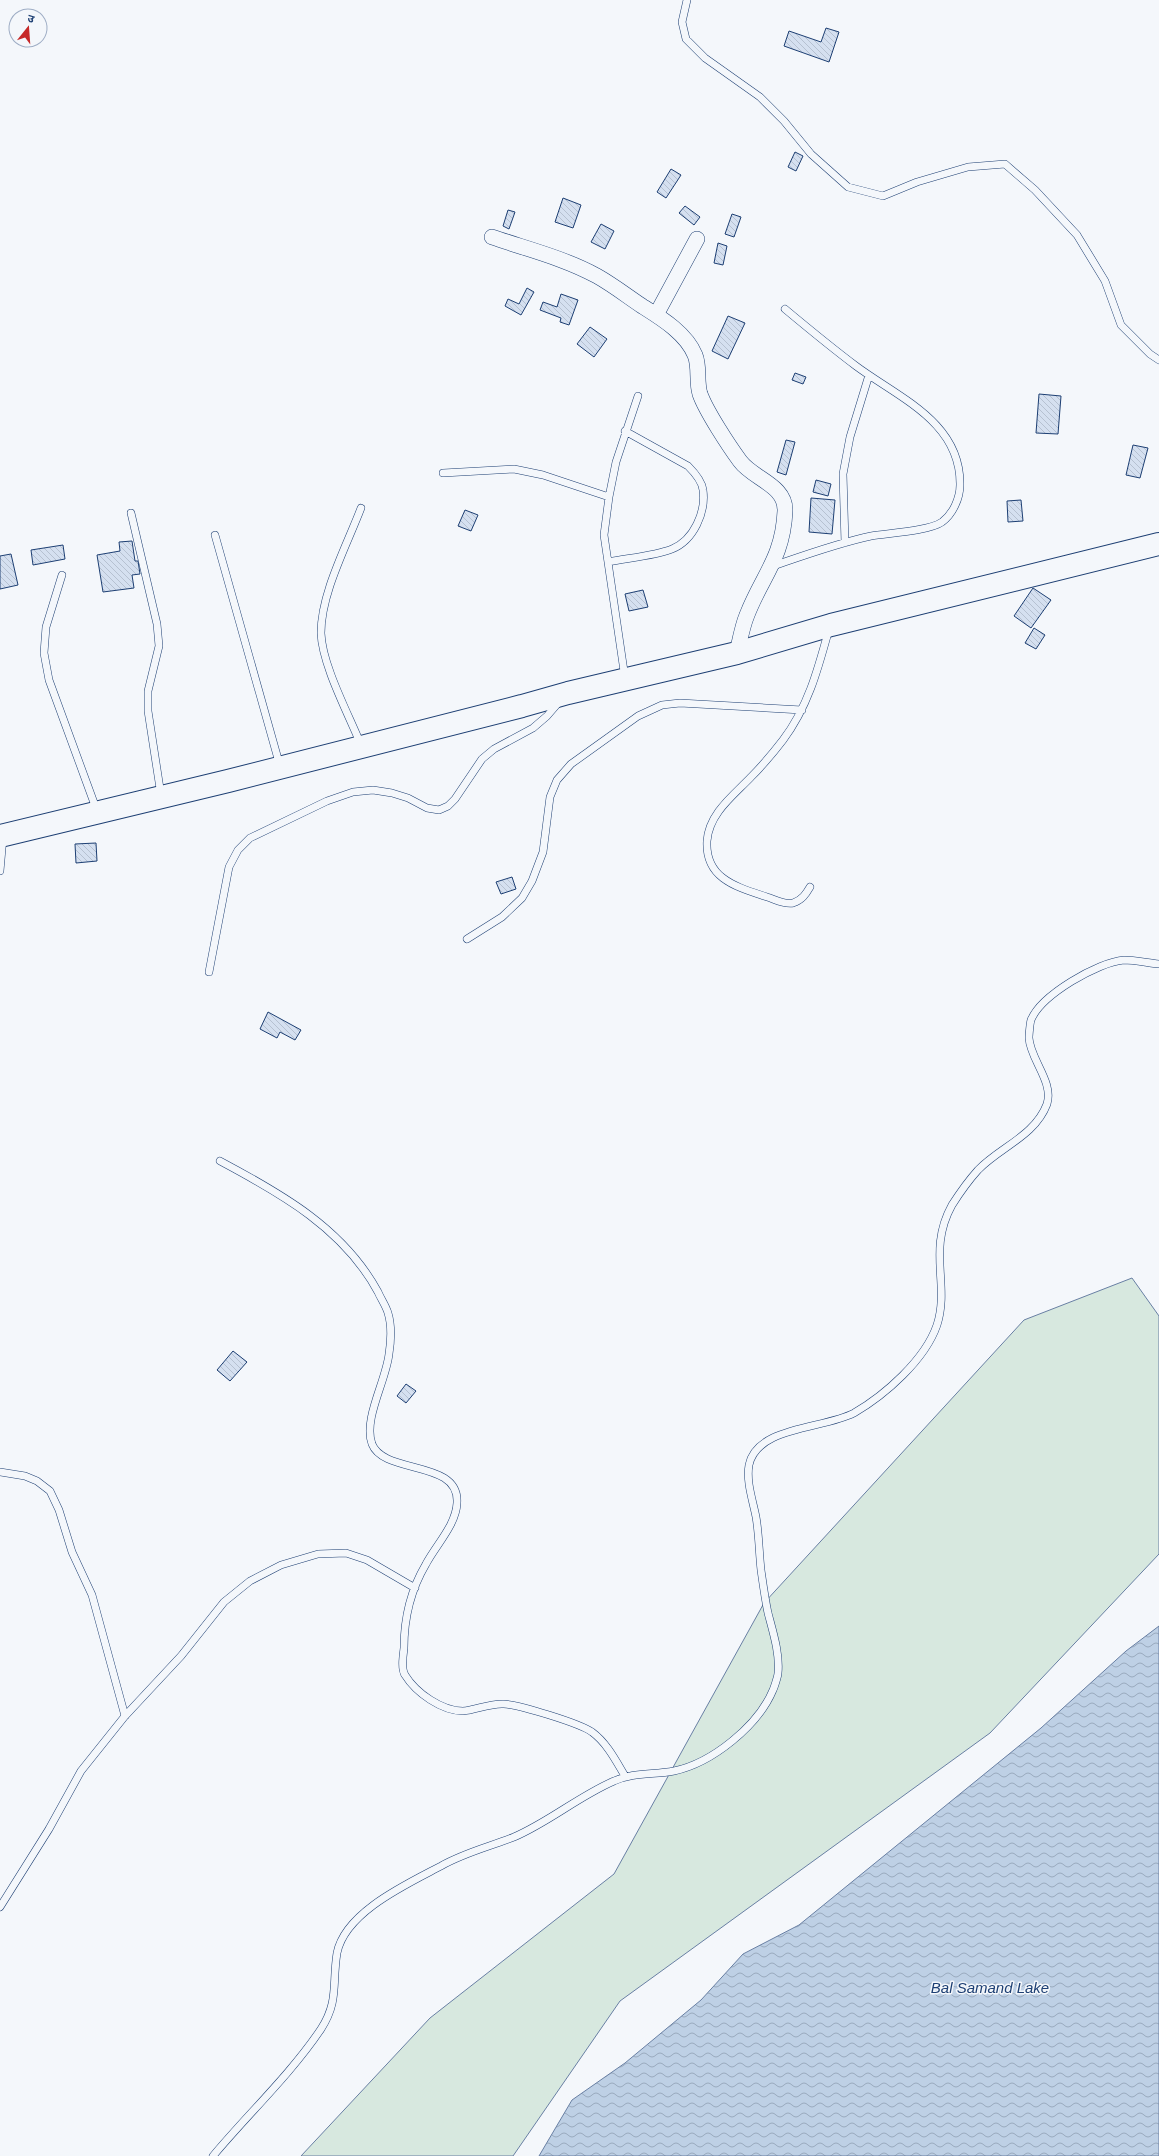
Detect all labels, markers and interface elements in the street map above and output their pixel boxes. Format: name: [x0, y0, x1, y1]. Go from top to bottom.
north arrow: [8, 8, 48, 48]
text: उ: [26, 12, 36, 25]
water label: Bal Samand Lake: [931, 1979, 1049, 1996]

